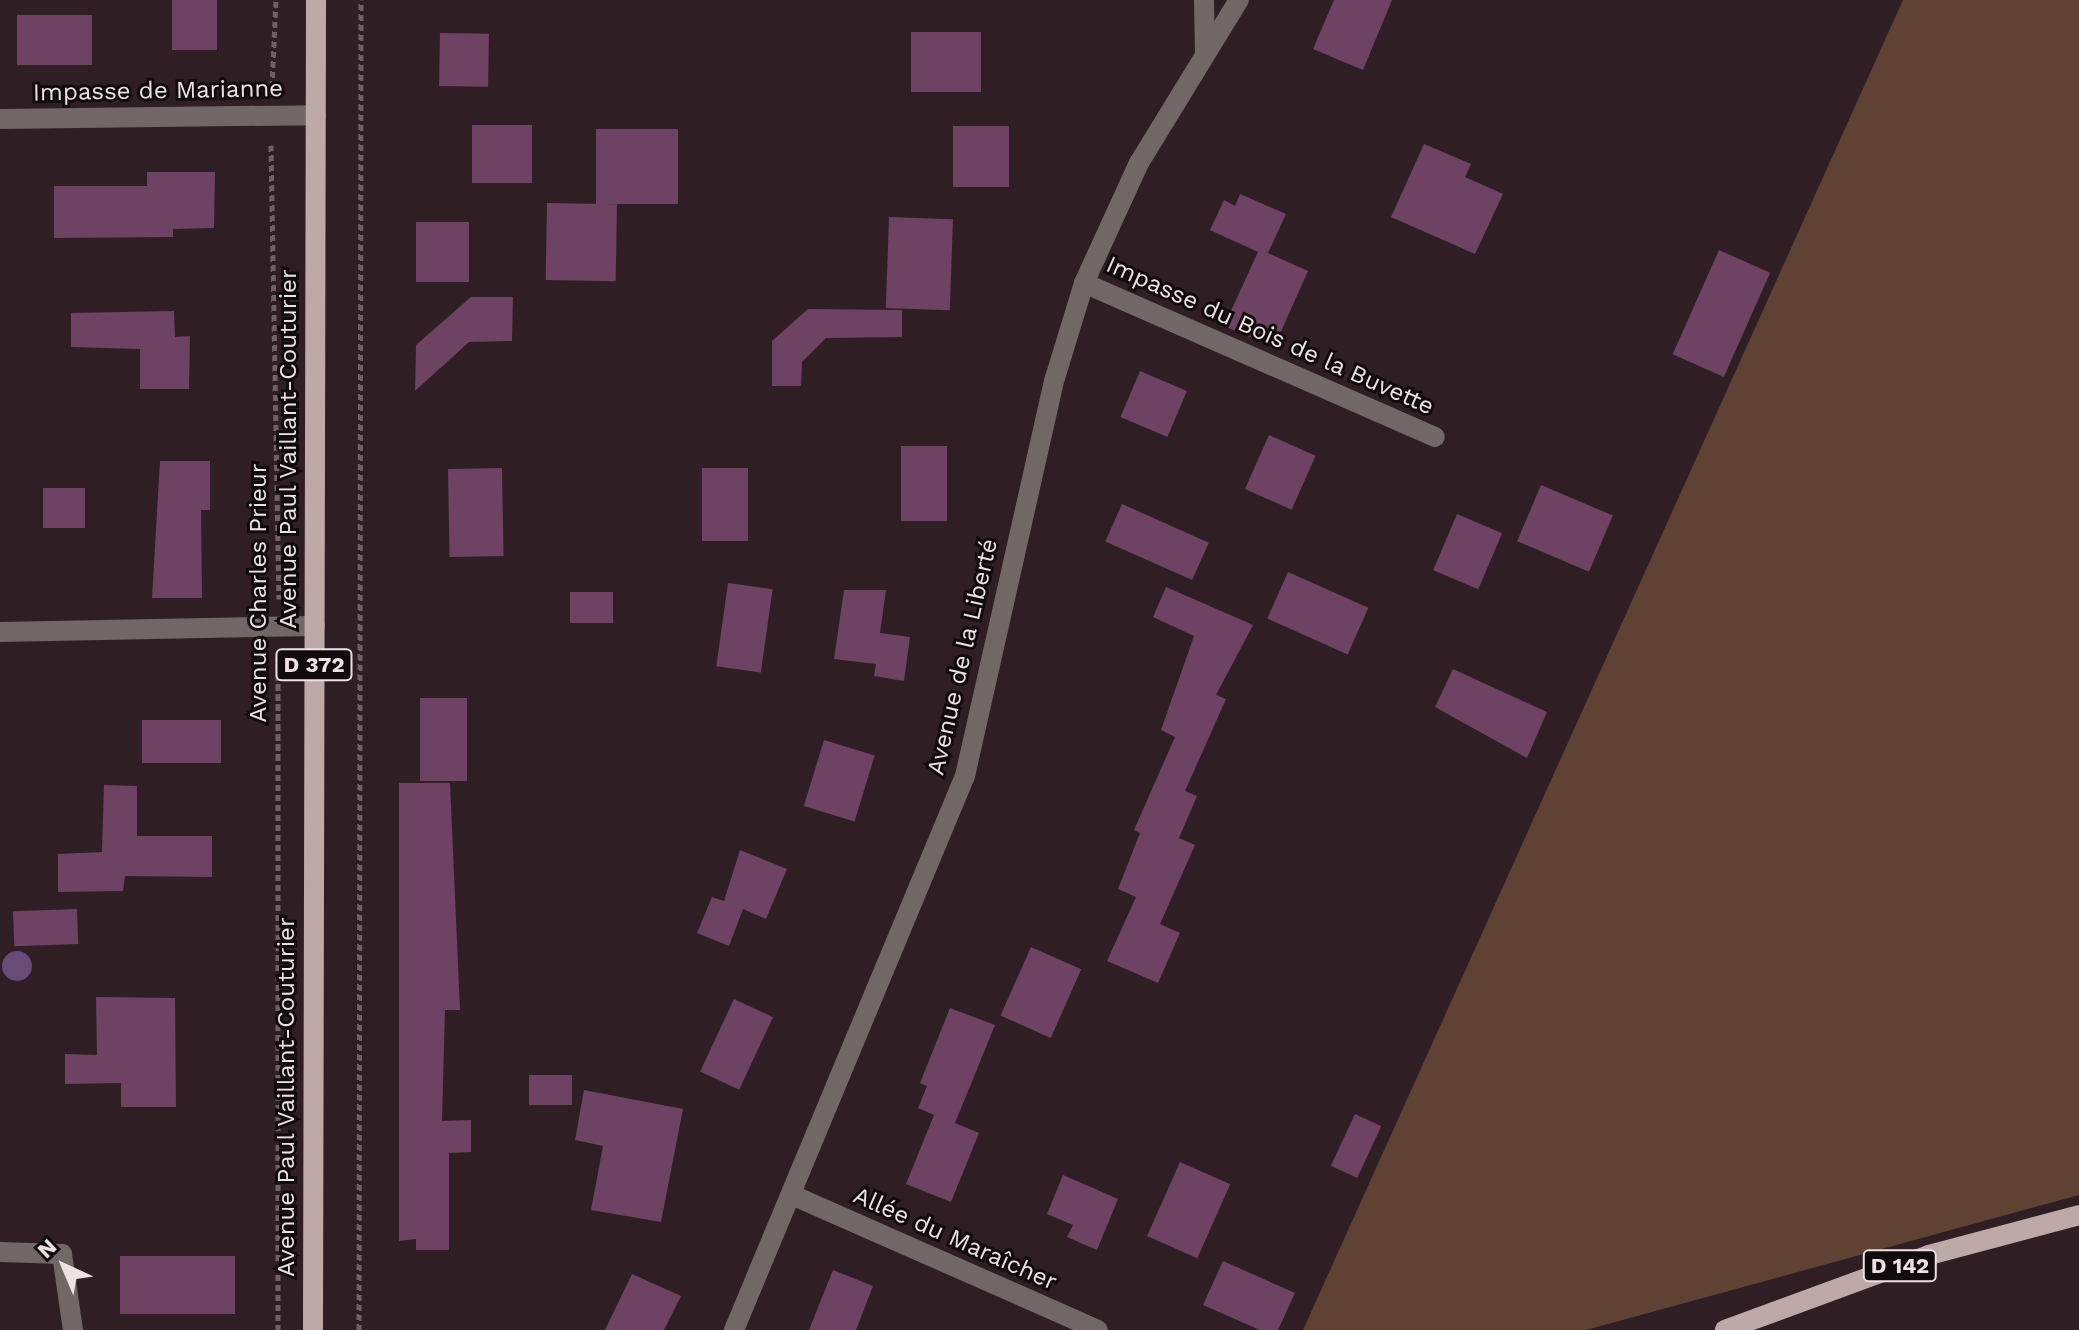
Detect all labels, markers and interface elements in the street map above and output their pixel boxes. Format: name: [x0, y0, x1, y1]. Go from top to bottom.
street label: Impasse de Marianne: [33, 74, 283, 108]
street label: Impasse du Bois de la Buvette: [1101, 250, 1439, 422]
street label: Avenue Paul Vaillant-Couturier: [275, 268, 303, 630]
street label: Avenue Charles Prieur: [245, 463, 273, 723]
street label: Avenue de la Liberté: [922, 536, 1004, 778]
road number: D 372: [274, 647, 354, 683]
street label: Avenue Paul Vaillant-Couturier: [273, 916, 301, 1278]
street label: Allée du Maraîcher: [849, 1181, 1061, 1297]
north arrow: [24, 1226, 104, 1306]
text: N: [32, 1234, 62, 1263]
road number: D 142: [1862, 1248, 1938, 1284]

